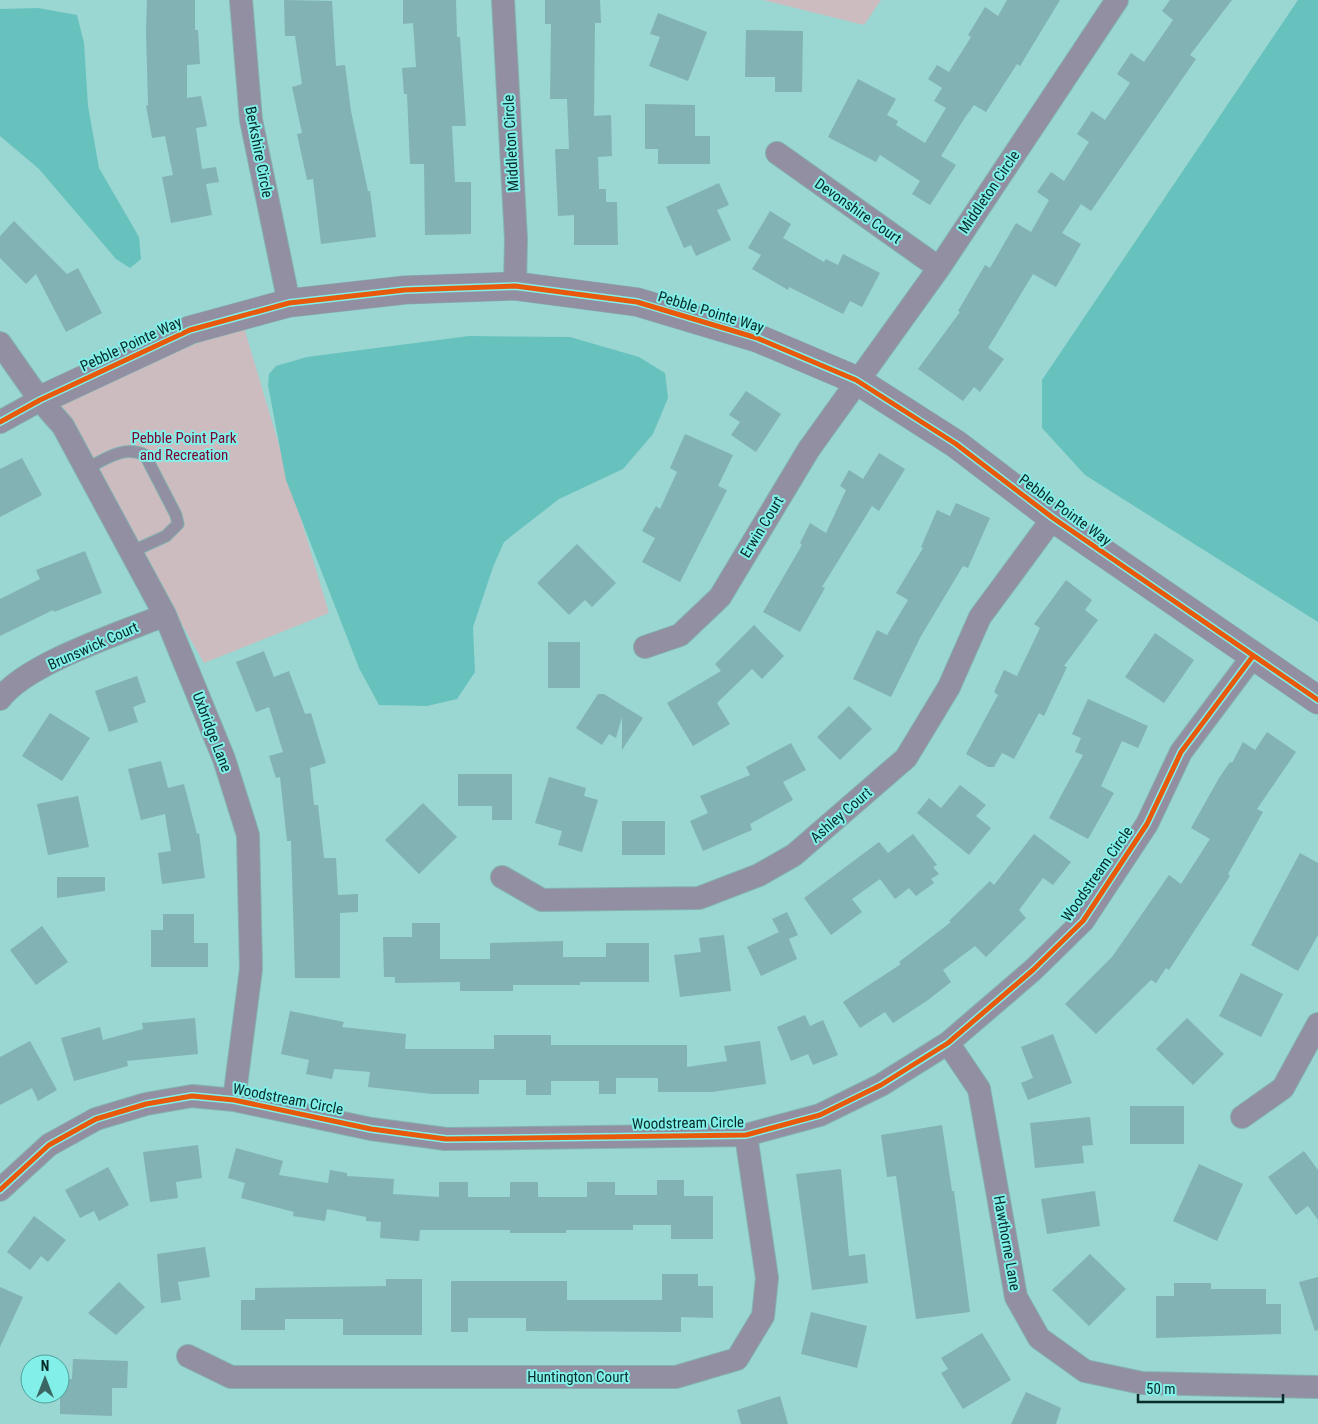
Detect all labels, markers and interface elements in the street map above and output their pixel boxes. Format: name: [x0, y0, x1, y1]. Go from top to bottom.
street label: Middleton Circle: [499, 94, 523, 192]
street label: Berkshire Circle: [241, 105, 277, 199]
street label: Middleton Circle: [955, 147, 1023, 237]
street label: Devonshire Court: [811, 174, 905, 248]
street label: Pebble Pointe Way: [656, 287, 766, 337]
street label: Pebble Pointe Way: [77, 313, 185, 375]
park label: Pebble Point Park and Recreation: [131, 429, 237, 464]
street label: Pebble Pointe Way: [1015, 470, 1115, 550]
street label: Erwin Court: [737, 493, 787, 561]
street label: Brunswick Court: [45, 618, 141, 674]
street label: Uxbridge Lane: [188, 689, 236, 775]
street label: Ashley Court: [807, 783, 875, 847]
street label: Woodstream Circle: [1057, 823, 1137, 925]
street label: Woodstream Circle: [231, 1079, 345, 1119]
street label: Woodstream Circle: [632, 1113, 744, 1133]
street label: Hawthorne Lane: [990, 1194, 1024, 1292]
north arrow: [20, 1354, 70, 1404]
text: N: [41, 1358, 49, 1374]
street label: Huntington Court: [527, 1368, 629, 1386]
scale bar: [1138, 1372, 1283, 1404]
text: 50 m: [1146, 1380, 1176, 1398]

